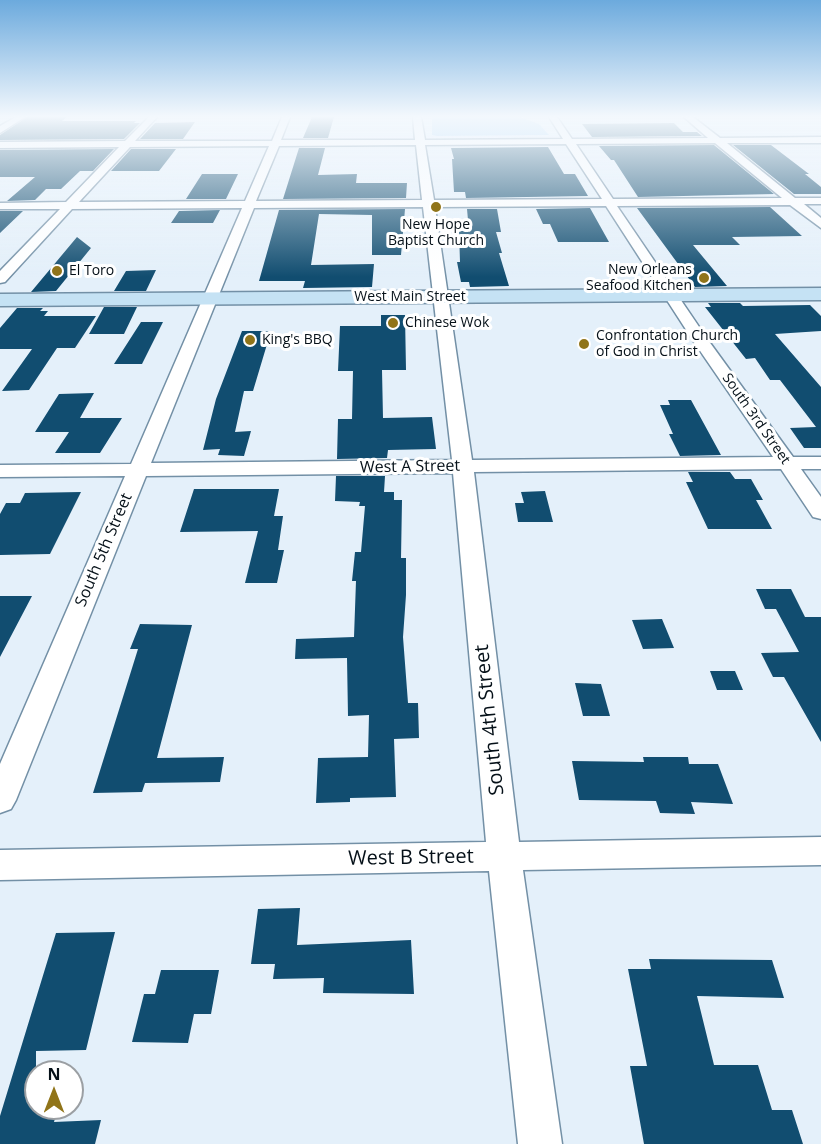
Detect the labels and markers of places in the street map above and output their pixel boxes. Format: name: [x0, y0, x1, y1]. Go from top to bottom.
marker: New Hope Baptist Church: [429, 200, 443, 214]
place label: New Hope Baptist Church: [388, 217, 484, 250]
place label: New Orleans Seafood Kitchen: [586, 262, 692, 294]
place label: El Toro: [69, 263, 114, 279]
marker: El Toro: [50, 264, 64, 278]
marker: New Orleans Seafood Kitchen: [697, 271, 711, 285]
place label: Chinese Wok: [405, 315, 489, 331]
marker: Chinese Wok: [386, 316, 400, 330]
place label: Confrontation Church of God in Christ: [596, 328, 738, 360]
place label: King's BBQ: [262, 332, 333, 348]
marker: King's BBQ: [243, 333, 257, 347]
marker: Confrontation Church of God in Christ: [577, 337, 591, 351]

